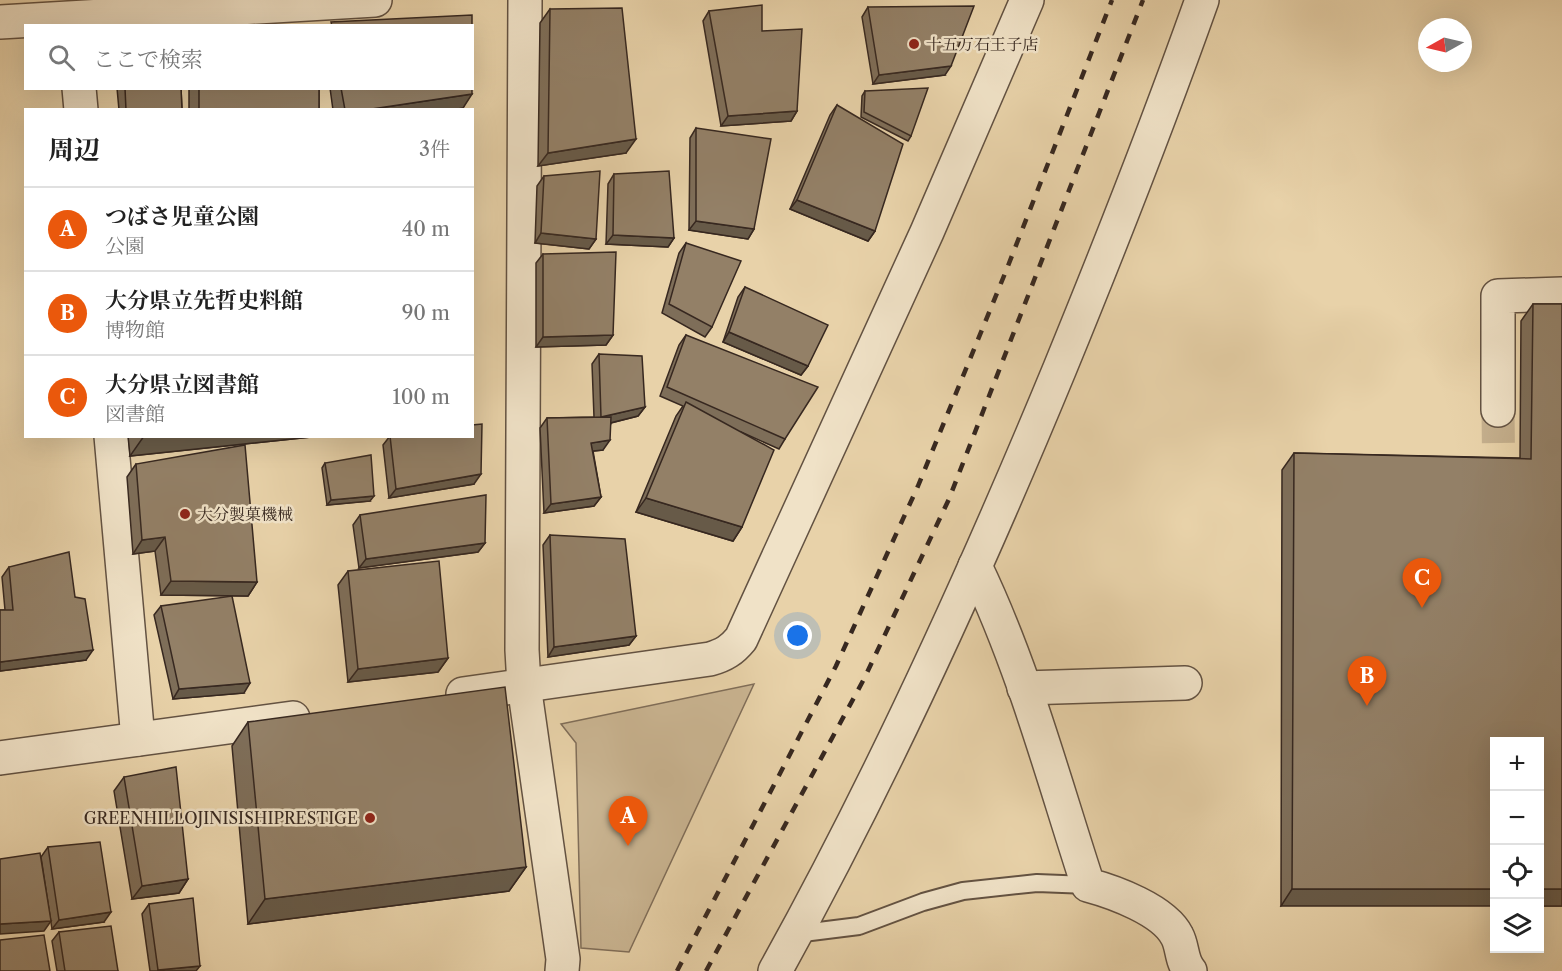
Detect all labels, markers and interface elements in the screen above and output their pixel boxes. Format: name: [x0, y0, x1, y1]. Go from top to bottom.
north arrow: [1418, 18, 1472, 72]
search box: [24, 24, 474, 90]
place label: 十五万石王子店: [926, 34, 1038, 54]
marker: 十五万石王子店: [907, 37, 921, 51]
icon: search: [45, 41, 78, 74]
text: ここで検索: [93, 46, 203, 73]
text: 周辺: [48, 134, 100, 166]
text: 3件: [419, 137, 450, 161]
text: つばさ児童公園: [105, 203, 259, 230]
text: A: [60, 217, 75, 241]
text: 40 m: [402, 217, 450, 241]
text: 公園: [105, 234, 145, 258]
text: 大分県立先哲史料館: [105, 287, 303, 314]
text: B: [60, 301, 75, 325]
text: 90 m: [402, 301, 450, 325]
text: 博物館: [105, 318, 165, 342]
text: 大分県立図書館: [105, 371, 259, 398]
text: C: [59, 385, 76, 409]
text: 100 m: [392, 385, 450, 409]
text: 図書館: [105, 402, 165, 426]
place label: 大分製菓機械: [197, 504, 293, 524]
marker: 大分製菓機械: [178, 507, 192, 521]
pin: C: [1402, 558, 1442, 608]
your location: [783, 621, 812, 650]
pin: B: [1348, 656, 1386, 706]
map controls: [1490, 737, 1544, 953]
button: +: [1490, 737, 1544, 791]
button: −: [1490, 791, 1544, 845]
pin: A: [608, 796, 648, 846]
place label: GREENHILLOJINISISHIPRESTIGE: [84, 808, 358, 828]
marker: GREENHILLOJINISISHIPRESTIGE: [363, 811, 377, 825]
button: locate: [1490, 845, 1544, 899]
button: layers: [1490, 899, 1544, 953]

